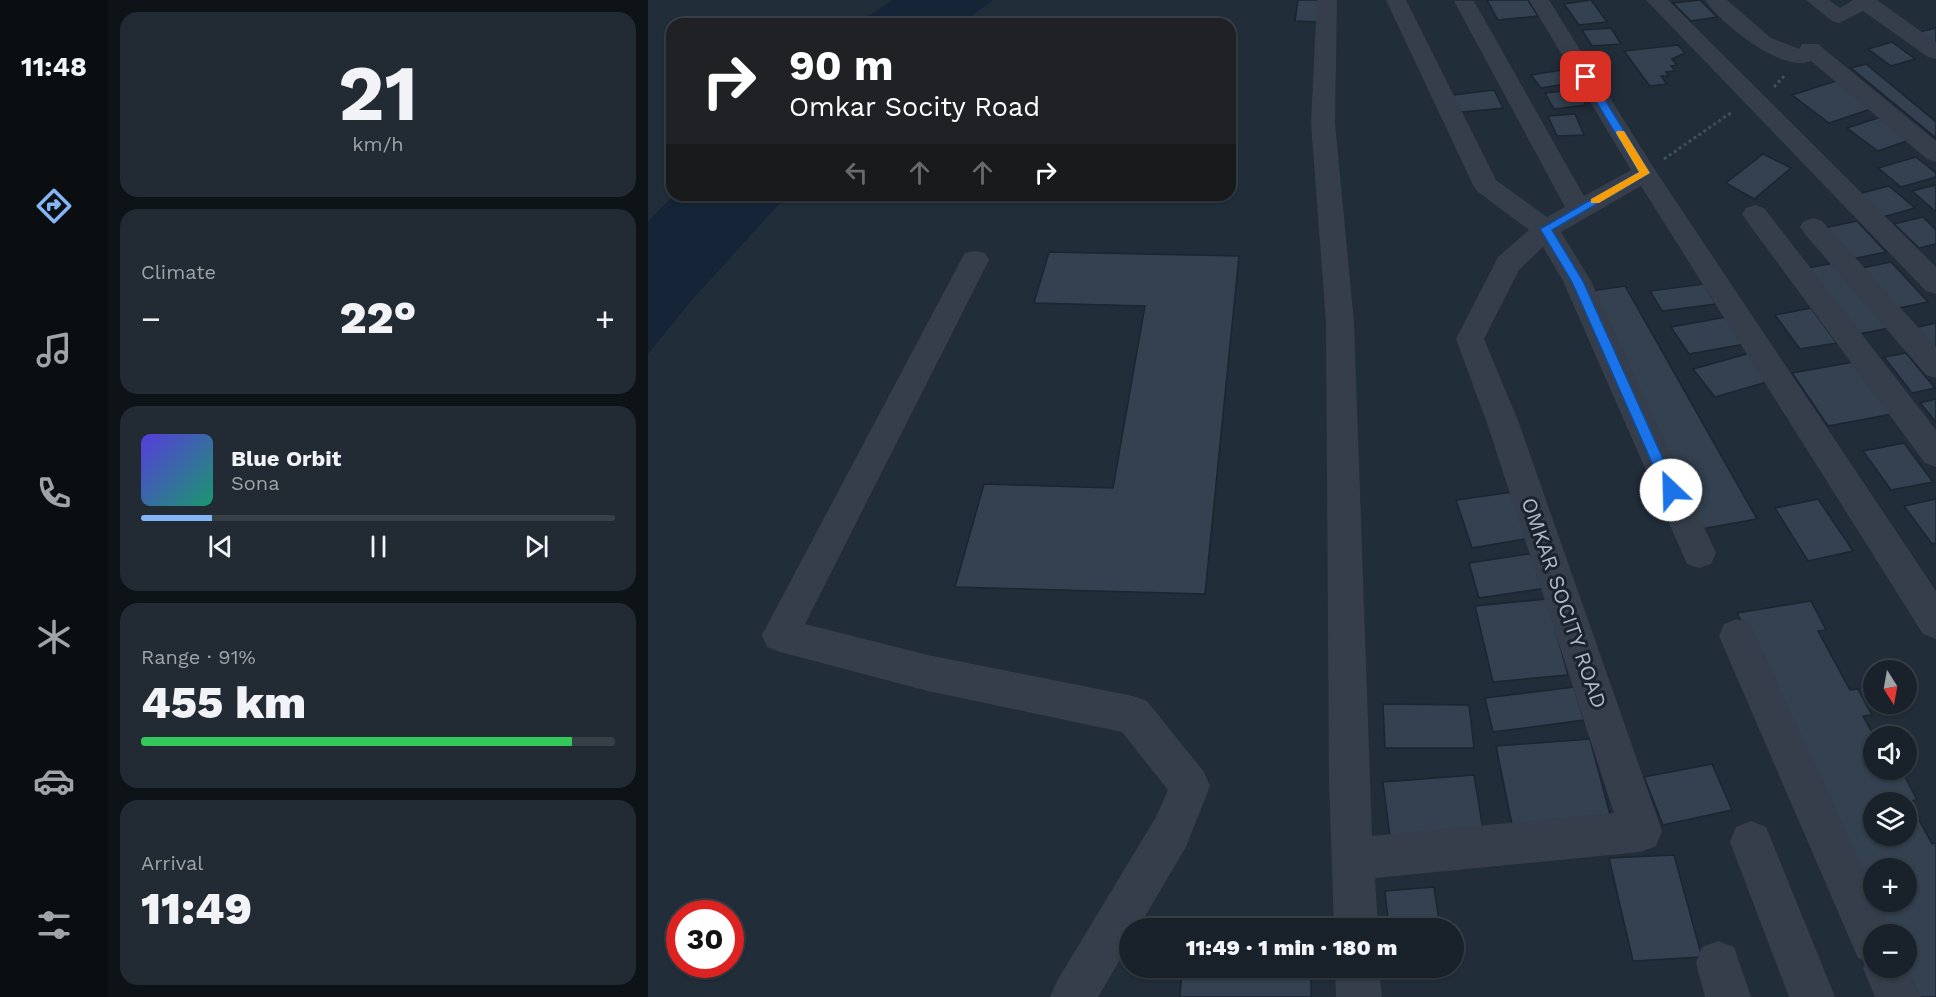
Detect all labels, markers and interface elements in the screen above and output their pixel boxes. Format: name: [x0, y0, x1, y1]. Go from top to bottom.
text: 90 m: [789, 41, 893, 90]
icon: right: [690, 42, 768, 120]
text: 21: [338, 47, 418, 139]
text: 11:48: [21, 51, 87, 83]
pin: [1560, 51, 1611, 102]
icon: arrive: [1569, 60, 1602, 93]
text: Omkar Socity Road: [789, 91, 1040, 123]
text: km/h: [352, 132, 404, 156]
icon: left: [840, 156, 873, 189]
icon: ahead: [903, 156, 936, 189]
icon: ahead: [966, 156, 999, 189]
icon: right: [1029, 156, 1062, 189]
icon: directions: [33, 185, 75, 227]
text: Climate: [141, 260, 216, 284]
text: 22°: [340, 291, 416, 344]
text: −: [141, 299, 161, 338]
text: +: [595, 299, 615, 338]
icon: music: [33, 329, 75, 371]
text: Blue Orbit: [231, 446, 341, 471]
position arrow: [1639, 458, 1703, 522]
text: Sona: [231, 471, 280, 495]
icon: phone: [33, 472, 75, 514]
street label: OMKAR SOCITY ROAD: [1517, 494, 1612, 712]
icon: previous: [204, 530, 237, 563]
icon: pause: [362, 530, 395, 563]
icon: next: [520, 530, 553, 563]
icon: climate: [33, 616, 75, 658]
text: Range · 91%: [141, 645, 256, 669]
north arrow: [1863, 660, 1917, 714]
map controls: [1863, 660, 1917, 978]
text: 455 km: [141, 676, 306, 729]
button: sound: [1863, 726, 1917, 780]
icon: car: [33, 760, 75, 802]
button: layers: [1863, 792, 1917, 846]
text: Arrival: [141, 851, 203, 875]
button: +: [1863, 858, 1917, 912]
text: 11:49: [141, 882, 252, 935]
speed limit sign: 30: [666, 900, 744, 978]
icon: filters: [33, 904, 75, 946]
button: −: [1863, 924, 1917, 978]
text: 11:49 · 1 min · 180 m: [1186, 935, 1397, 960]

